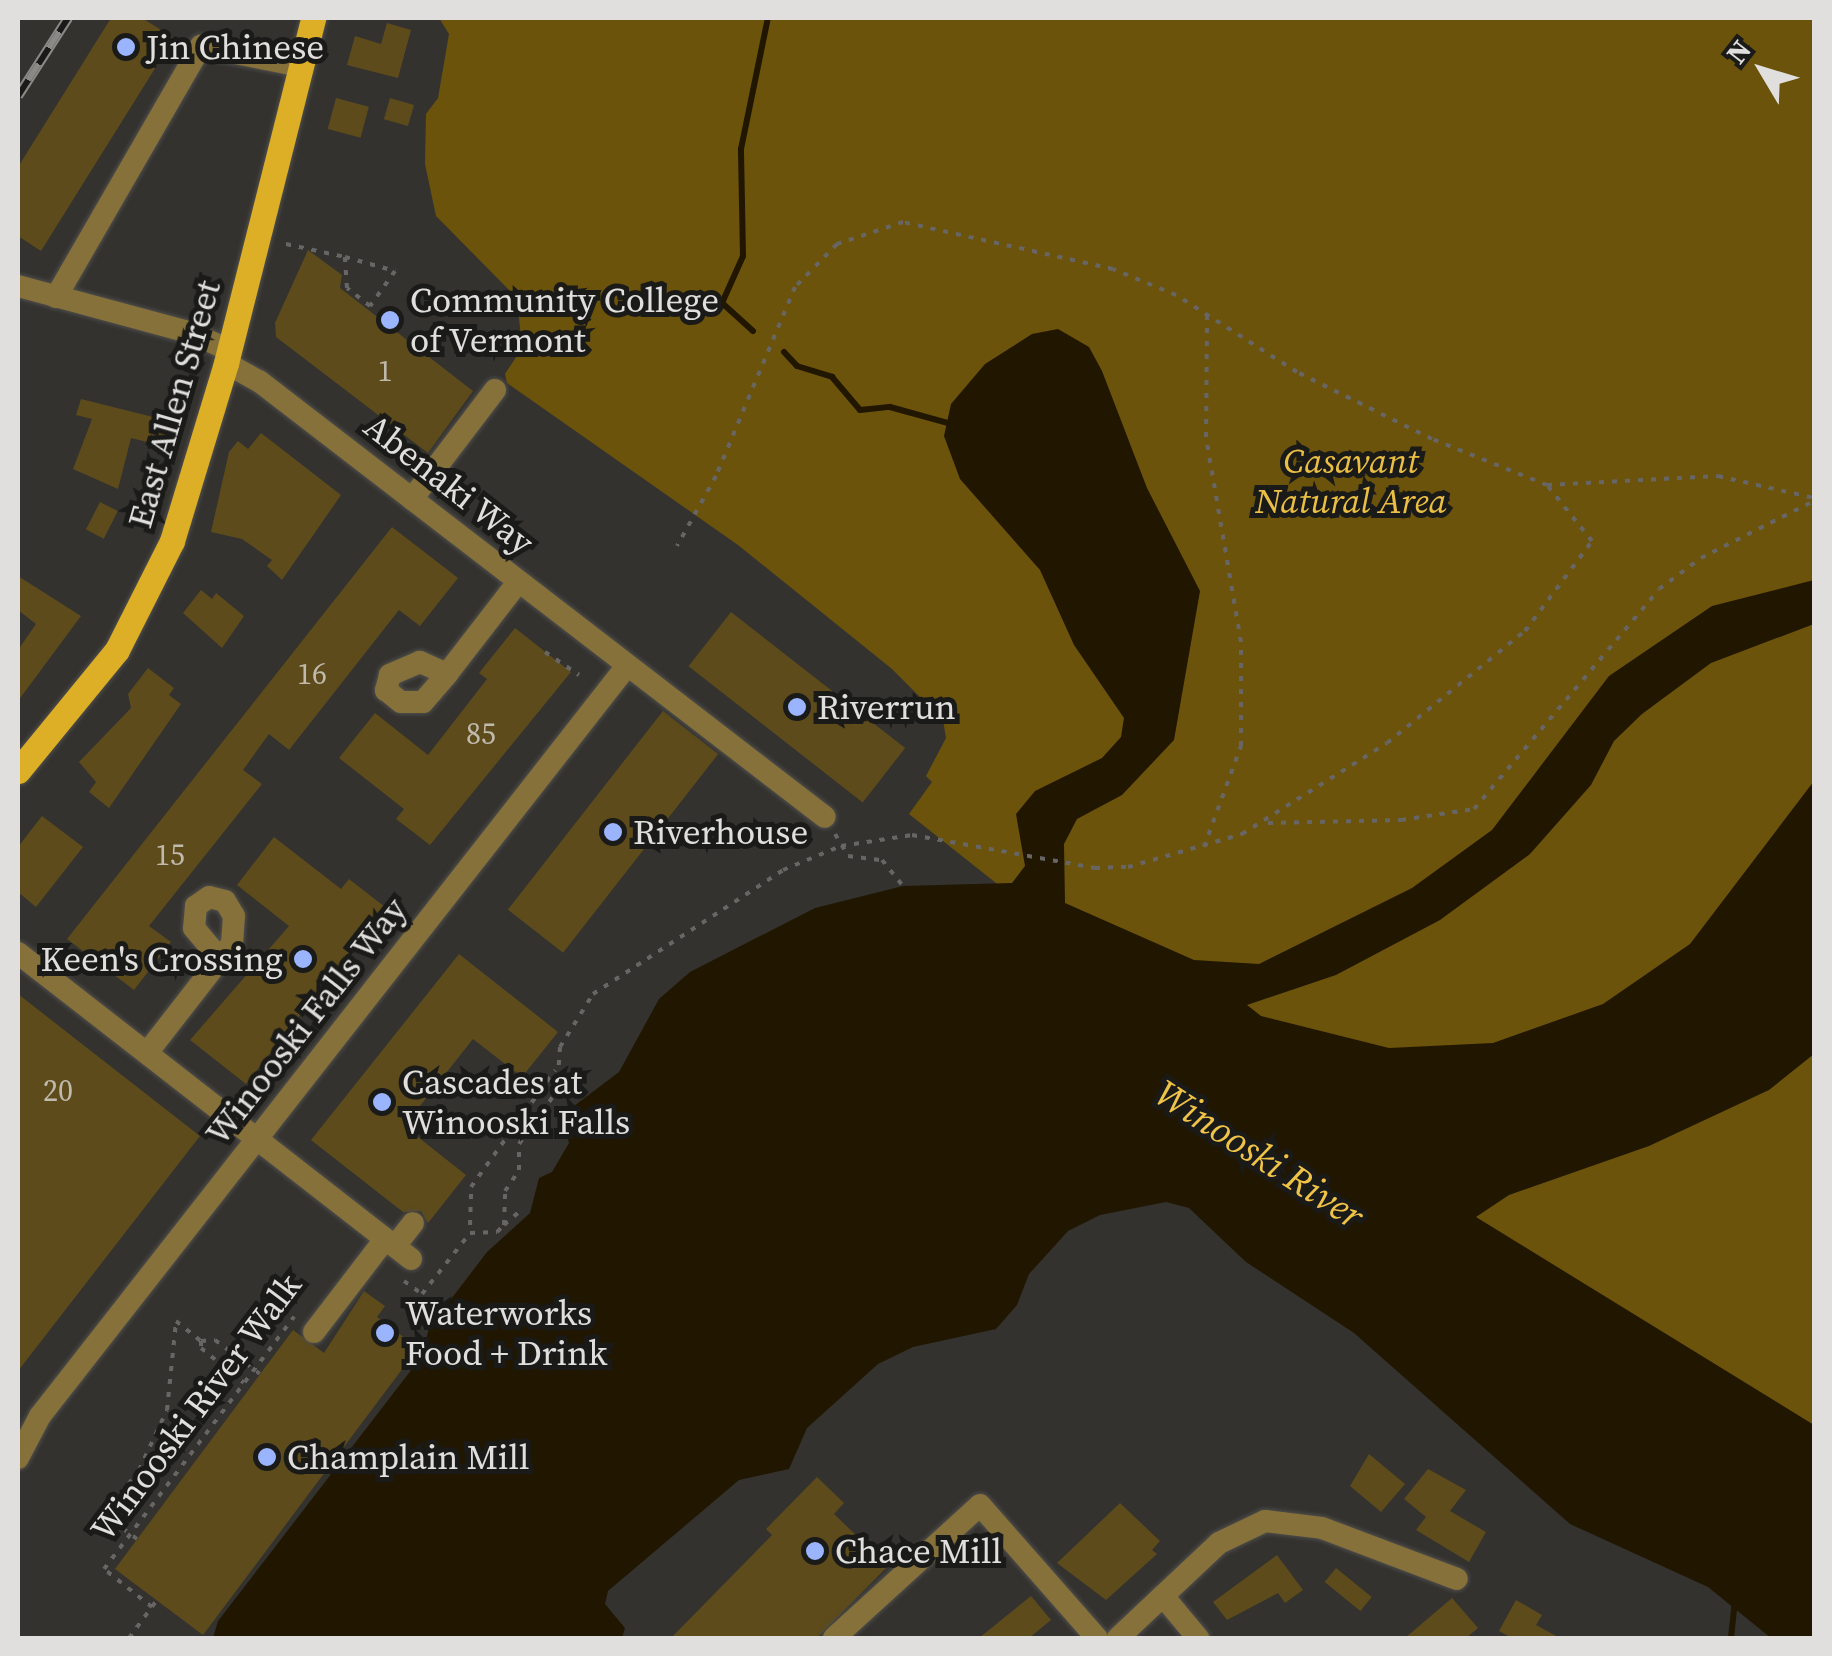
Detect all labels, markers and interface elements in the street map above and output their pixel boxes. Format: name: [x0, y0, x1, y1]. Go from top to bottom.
north arrow: [1712, 20, 1812, 120]
place label: Jin Chinese: [146, 26, 324, 68]
text: N: [1717, 32, 1760, 71]
marker: Jin Chinese: [115, 36, 137, 58]
street label: East Allen Street: [119, 275, 229, 533]
place label: Community College of Vermont: [410, 279, 719, 361]
marker: Community College of Vermont: [379, 309, 401, 331]
house number: 1: [378, 353, 392, 389]
street label: Abenaki Way: [355, 404, 543, 564]
park label: Casavant Natural Area: [1255, 440, 1447, 522]
house number: 16: [297, 656, 327, 692]
place label: Riverrun: [817, 686, 956, 728]
marker: Riverrun: [786, 696, 808, 718]
house number: 85: [466, 716, 496, 752]
place label: Riverhouse: [633, 811, 808, 853]
marker: Riverhouse: [602, 821, 624, 843]
house number: 15: [155, 837, 185, 873]
street label: Winooski Falls Way: [196, 889, 416, 1153]
place label: Keen's Crossing: [41, 938, 283, 980]
marker: Keen's Crossing: [292, 948, 314, 970]
place label: Cascades at Winooski Falls: [402, 1061, 630, 1143]
water label: Winooski River: [1146, 1071, 1372, 1239]
house number: 20: [43, 1073, 73, 1109]
marker: Cascades at Winooski Falls: [371, 1091, 393, 1113]
street label: Winooski River Walk: [82, 1265, 310, 1549]
place label: Waterworks Food + Drink: [405, 1292, 607, 1374]
marker: Waterworks Food + Drink: [374, 1322, 396, 1344]
place label: Champlain Mill: [287, 1436, 529, 1478]
marker: Champlain Mill: [256, 1446, 278, 1468]
place label: Chace Mill: [835, 1530, 1002, 1572]
marker: Chace Mill: [804, 1540, 826, 1562]

